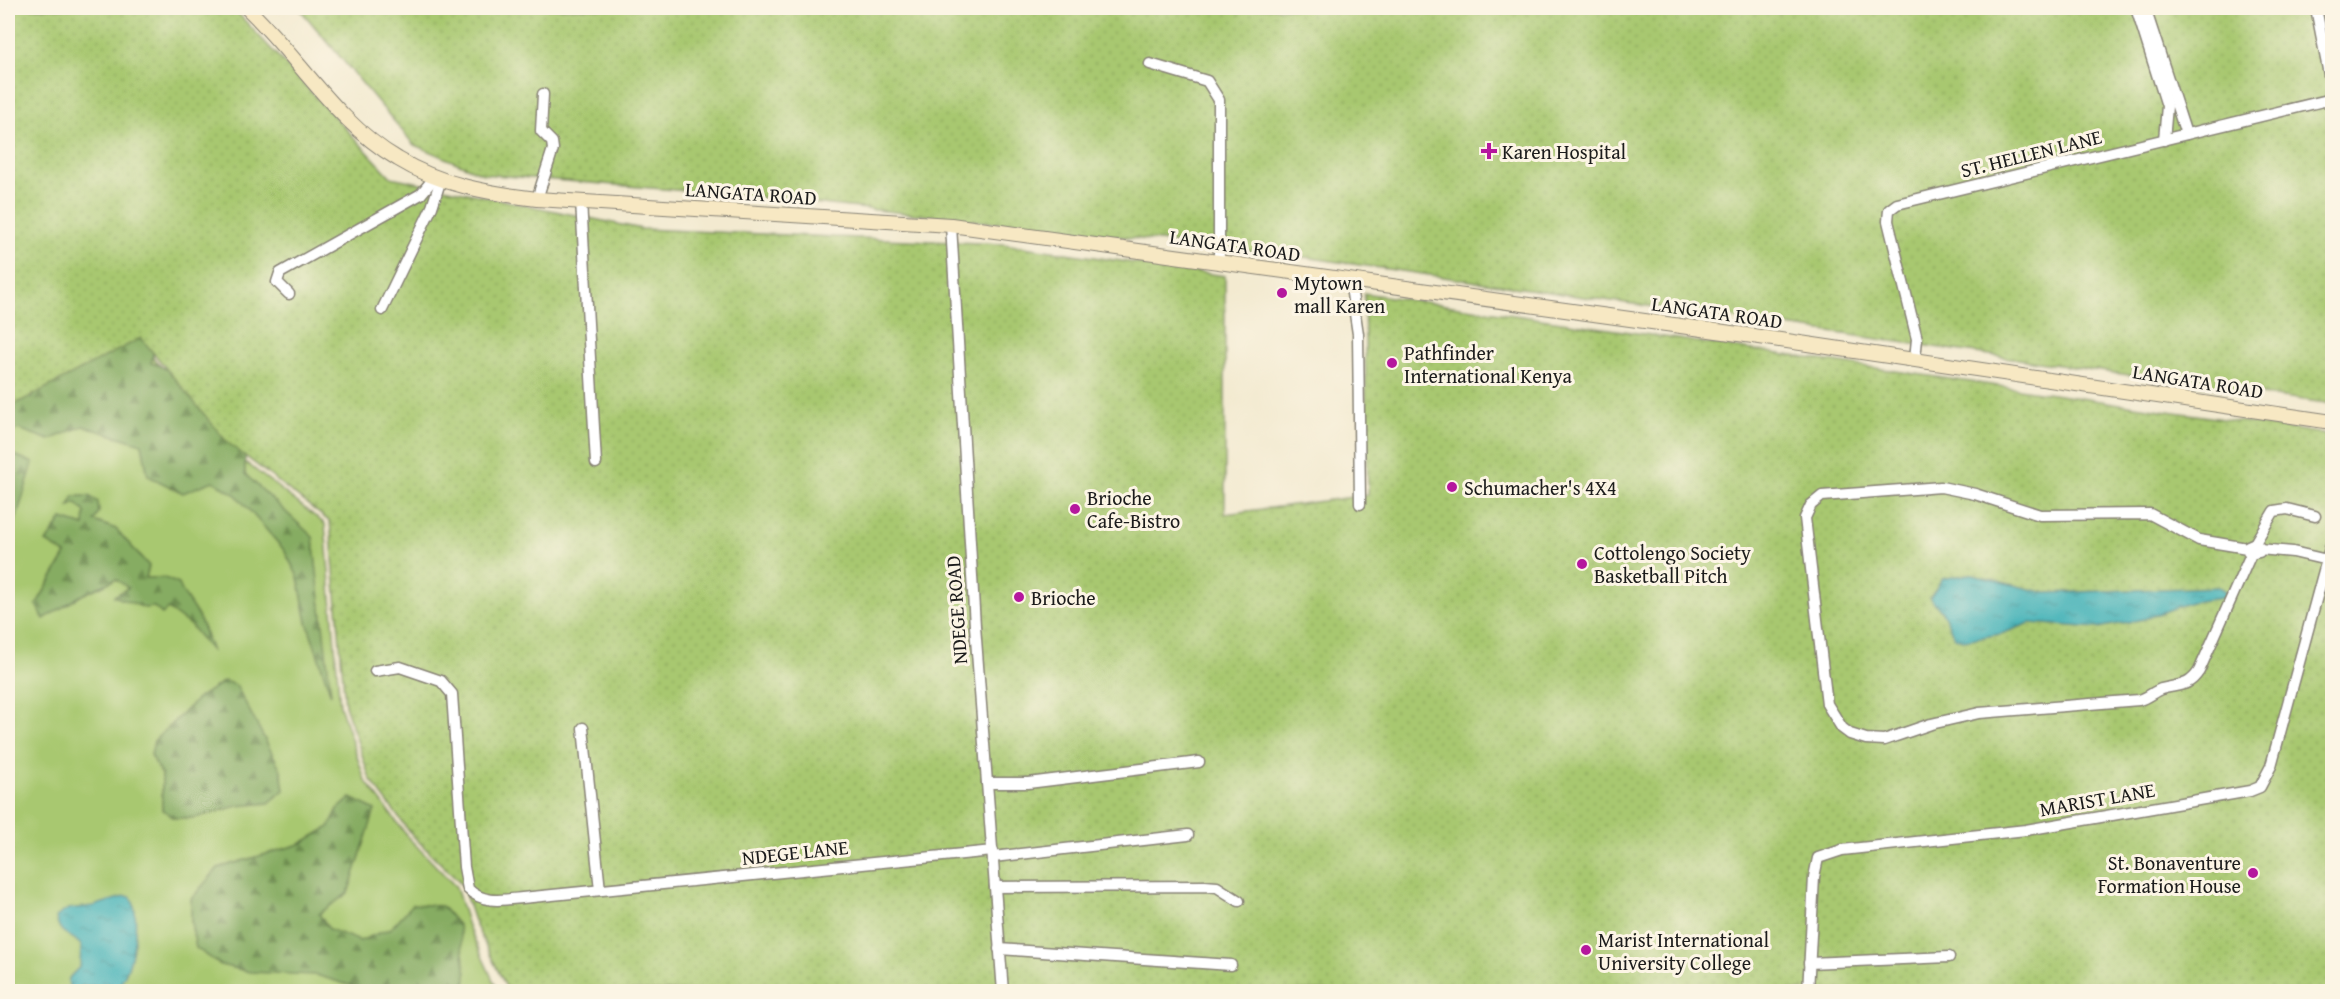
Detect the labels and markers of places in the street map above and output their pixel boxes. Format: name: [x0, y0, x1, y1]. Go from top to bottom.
place label: Karen Hospital: [1502, 137, 1627, 166]
marker: Karen Hospital: [1480, 142, 1498, 160]
place label: Mytown mall Karen: [1294, 268, 1385, 320]
marker: Mytown mall Karen: [1275, 286, 1289, 300]
place label: Pathfinder International Kenya: [1404, 338, 1572, 390]
marker: Pathfinder International Kenya: [1385, 356, 1399, 370]
place label: Schumacher's 4X4: [1464, 473, 1617, 502]
marker: Schumacher's 4X4: [1445, 480, 1459, 494]
place label: Brioche Cafe-Bistro: [1087, 483, 1180, 535]
marker: Brioche Cafe-Bistro: [1068, 502, 1082, 516]
place label: Cottolengo Society Basketball Pitch: [1594, 538, 1751, 590]
marker: Cottolengo Society Basketball Pitch: [1575, 557, 1589, 571]
place label: Brioche: [1031, 583, 1096, 612]
marker: Brioche: [1012, 590, 1026, 604]
place label: St. Bonaventure Formation House: [2098, 848, 2241, 900]
marker: St. Bonaventure Formation House: [2246, 866, 2260, 880]
place label: Marist International University College: [1598, 925, 1769, 977]
marker: Marist International University College: [1579, 943, 1593, 957]

